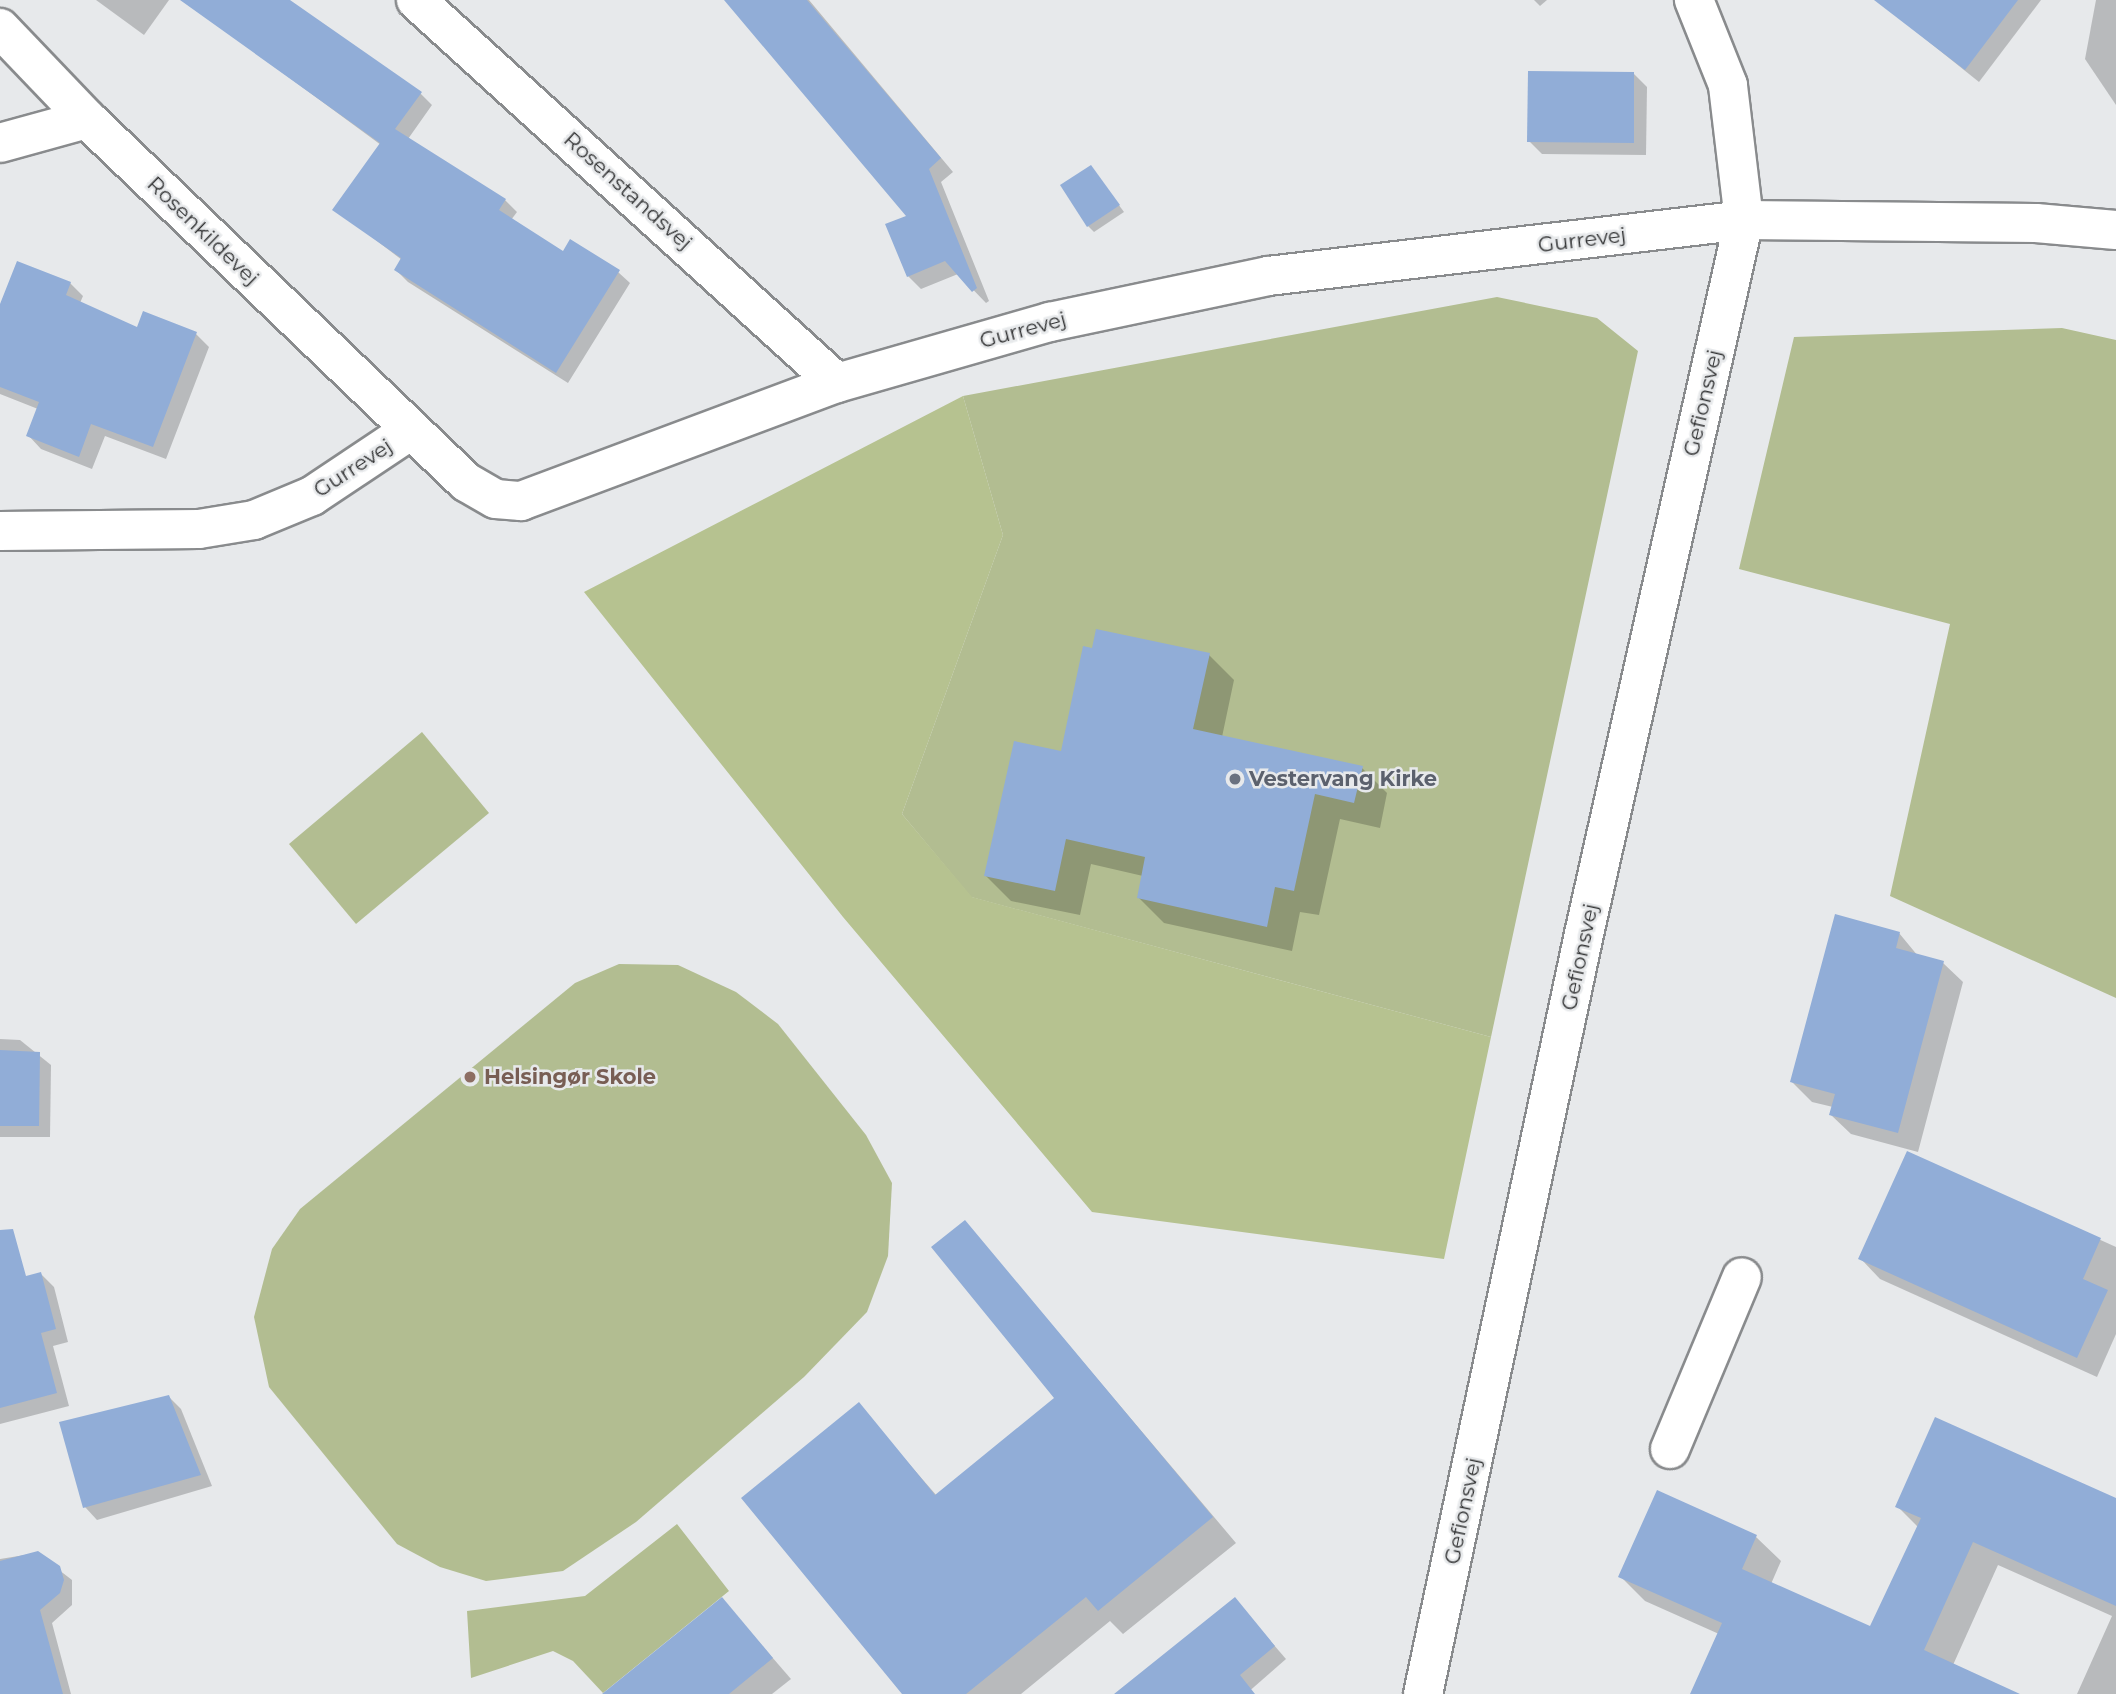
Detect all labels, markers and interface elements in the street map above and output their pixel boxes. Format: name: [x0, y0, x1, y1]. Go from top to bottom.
street label: Rosenstandsvej: [559, 127, 697, 255]
street label: Rosenkildevej: [142, 171, 264, 291]
street label: Gurrevej: [1537, 222, 1627, 258]
street label: Gurrevej: [977, 306, 1069, 354]
street label: Gefionsvej: [1679, 347, 1727, 459]
street label: Gurrevej: [309, 433, 397, 503]
place label: Vestervang Kirke: [1249, 766, 1437, 792]
marker: Vestervang Kirke: [1227, 771, 1243, 787]
street label: Gefionsvej: [1556, 901, 1604, 1013]
place label: Helsingør Skole: [484, 1064, 656, 1090]
marker: Helsingør Skole: [462, 1069, 478, 1085]
street label: Gefionsvej: [1439, 1455, 1487, 1567]

